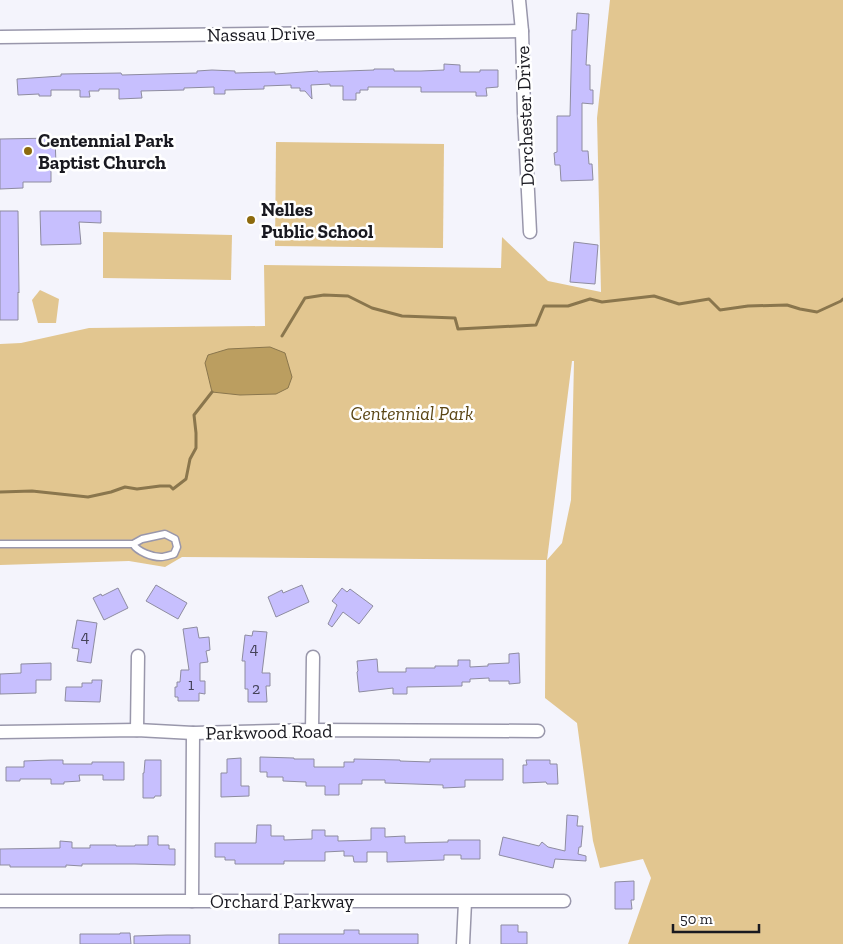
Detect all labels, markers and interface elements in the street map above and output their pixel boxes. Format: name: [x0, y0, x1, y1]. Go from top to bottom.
street label: Nassau Drive: [207, 22, 315, 46]
street label: Dorchester Drive: [511, 45, 539, 187]
place label: Centennial Park Baptist Church: [38, 129, 174, 174]
marker: Centennial Park Baptist Church: [22, 145, 34, 157]
place label: Nelles Public School: [261, 198, 374, 243]
marker: Nelles Public School: [245, 214, 257, 226]
park label: Centennial Park: [350, 402, 474, 425]
house number: 4: [81, 627, 90, 646]
house number: 4: [250, 639, 259, 658]
house number: 1: [188, 675, 194, 694]
house number: 2: [252, 679, 260, 698]
street label: Parkwood Road: [205, 719, 333, 745]
street label: Orchard Parkway: [210, 890, 354, 913]
scale bar: [673, 902, 759, 934]
text: 50 m: [680, 910, 713, 928]

